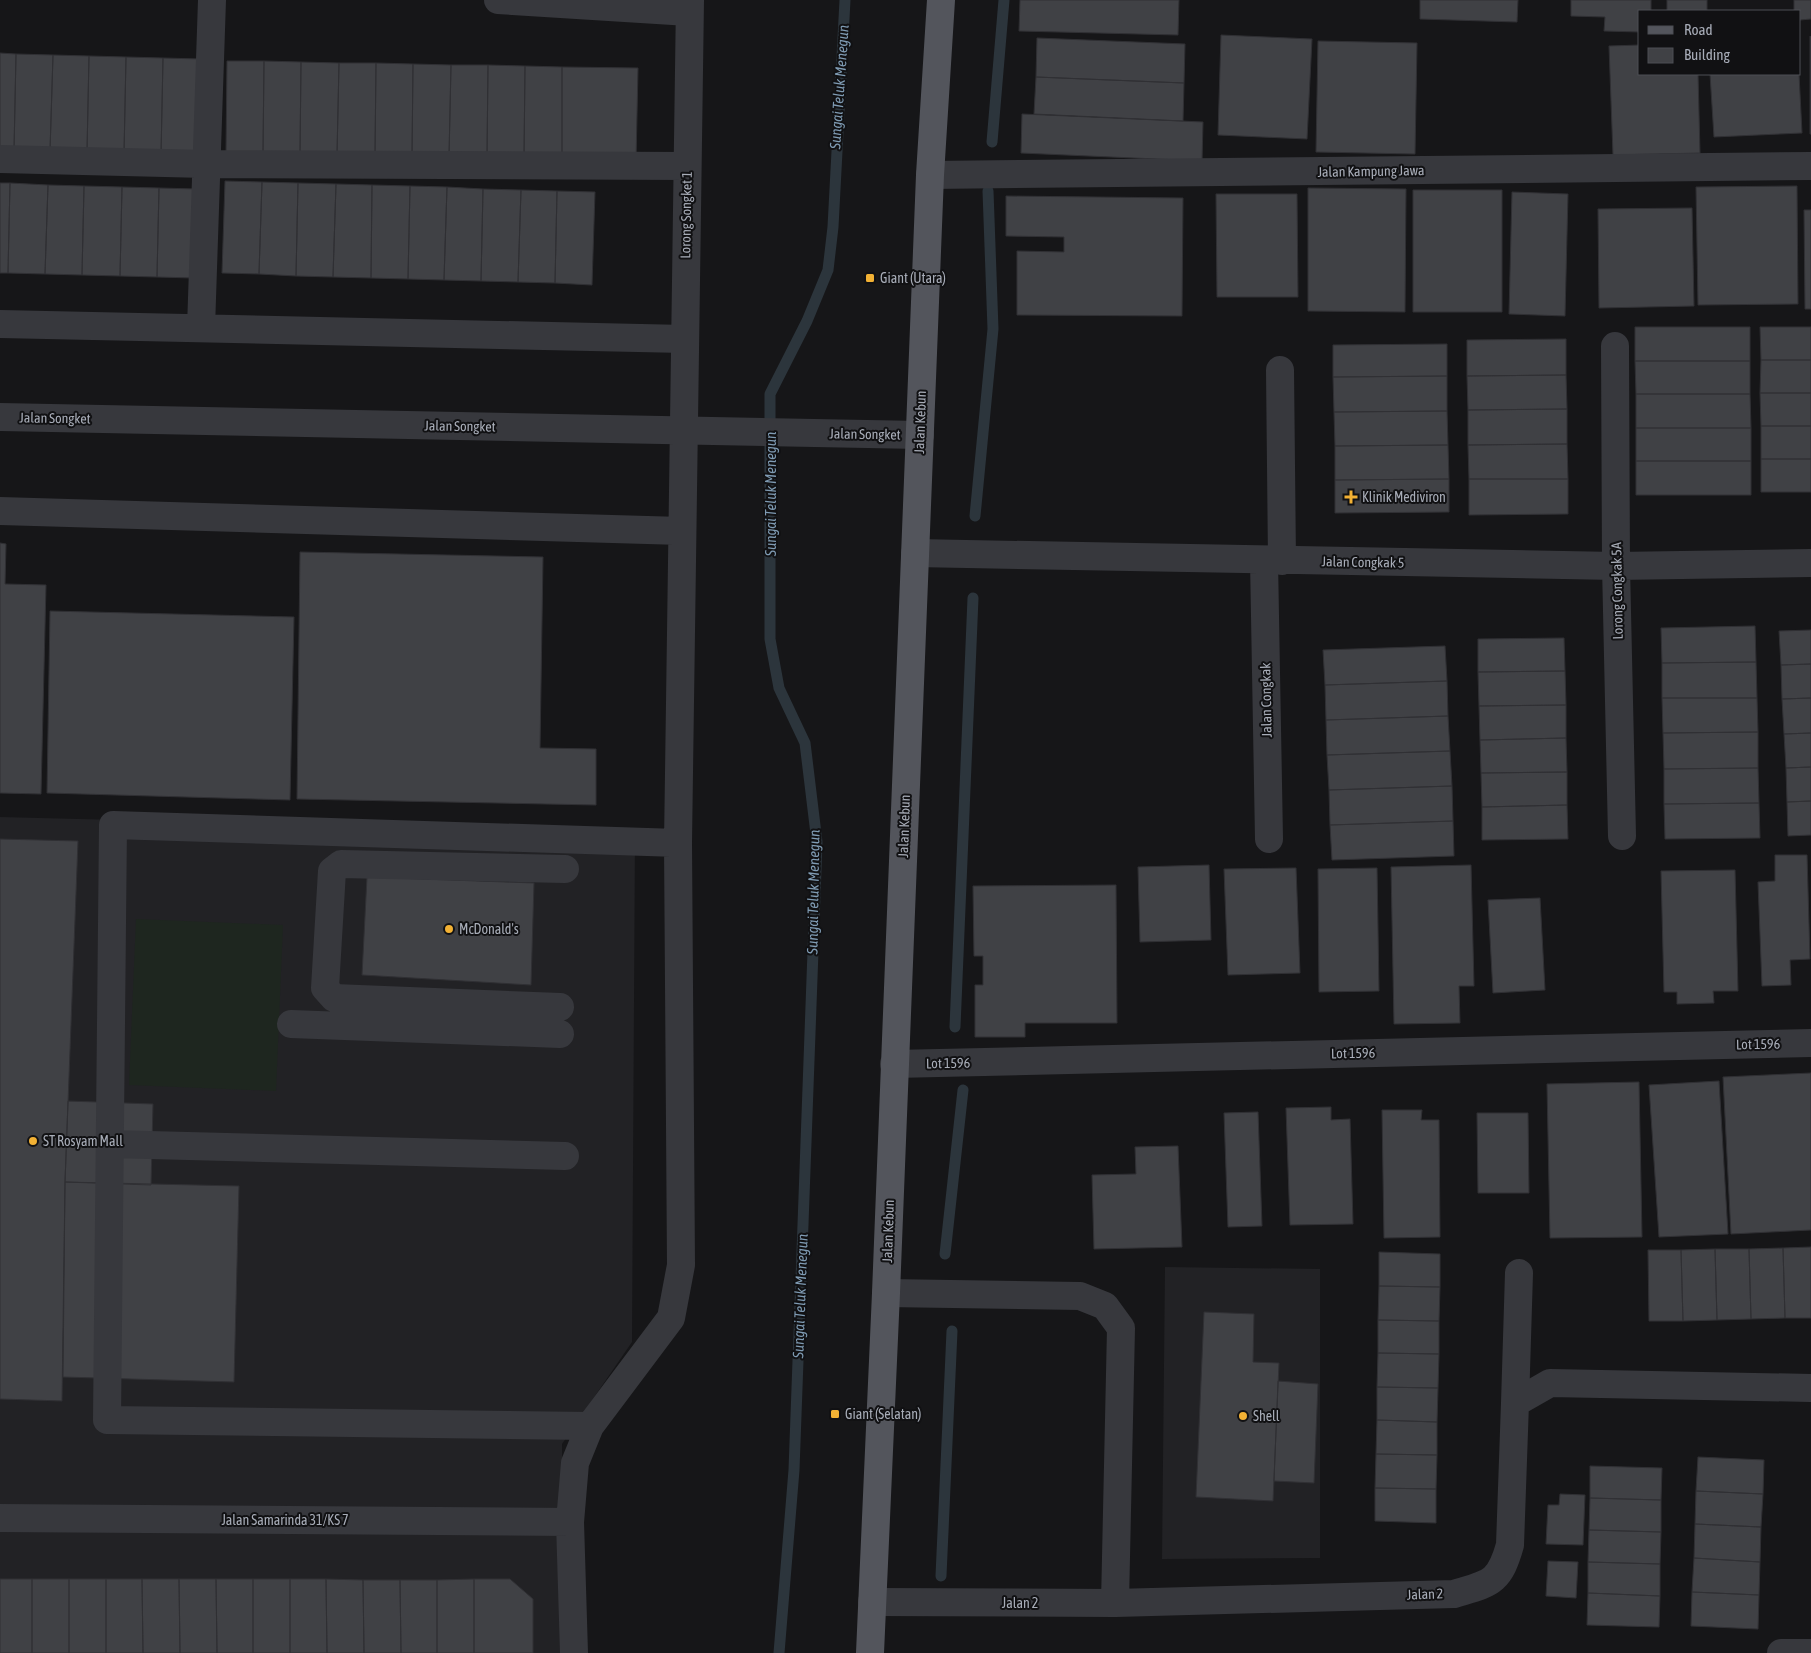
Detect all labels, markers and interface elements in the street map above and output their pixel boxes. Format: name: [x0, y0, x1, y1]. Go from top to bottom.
legend: [1638, 10, 1801, 75]
text: Road: [1684, 21, 1713, 38]
water label: Sungai Teluk Menegun: [826, 24, 852, 151]
text: Building: [1684, 46, 1730, 63]
street label: Jalan Kampung Jawa: [1317, 162, 1425, 180]
street label: Lorong Songket 1: [677, 171, 695, 259]
place label: Giant (Utara): [880, 270, 946, 286]
marker: Giant (Utara): [864, 272, 876, 284]
street label: Jalan Kebun: [911, 390, 929, 454]
street label: Jalan Songket: [19, 409, 91, 427]
street label: Jalan Songket: [424, 417, 496, 435]
street label: Jalan Songket: [829, 425, 901, 443]
water label: Sungai Teluk Menegun: [762, 432, 779, 557]
place label: Klinik Mediviron: [1362, 489, 1446, 505]
marker: Klinik Mediviron: [1344, 490, 1358, 504]
street label: Lorong Congkak 5A: [1608, 542, 1626, 640]
street label: Jalan Congkak 5: [1321, 553, 1405, 571]
street label: Jalan Congkak: [1257, 663, 1275, 737]
street label: Jalan Kebun: [895, 794, 913, 858]
water label: Sungai Teluk Menegun: [803, 830, 823, 955]
place label: McDonald's: [459, 921, 519, 937]
marker: McDonald's: [443, 923, 455, 935]
street label: Lot 1596: [1736, 1036, 1781, 1052]
street label: Lot 1596: [1331, 1045, 1376, 1061]
street label: Lot 1596: [926, 1055, 971, 1071]
place label: ST Rosyam Mall: [43, 1133, 123, 1149]
marker: ST Rosyam Mall: [27, 1135, 39, 1147]
street label: Jalan Kebun: [879, 1199, 897, 1263]
water label: Sungai Teluk Menegun: [789, 1233, 811, 1360]
place label: Giant (Selatan): [845, 1406, 921, 1422]
marker: Giant (Selatan): [829, 1408, 841, 1420]
place label: Shell: [1253, 1408, 1280, 1424]
marker: Shell: [1237, 1410, 1249, 1422]
street label: Jalan Samarinda 31/KS 7: [221, 1512, 349, 1528]
street label: Jalan 2: [1406, 1585, 1444, 1603]
street label: Jalan 2: [1002, 1595, 1038, 1611]

